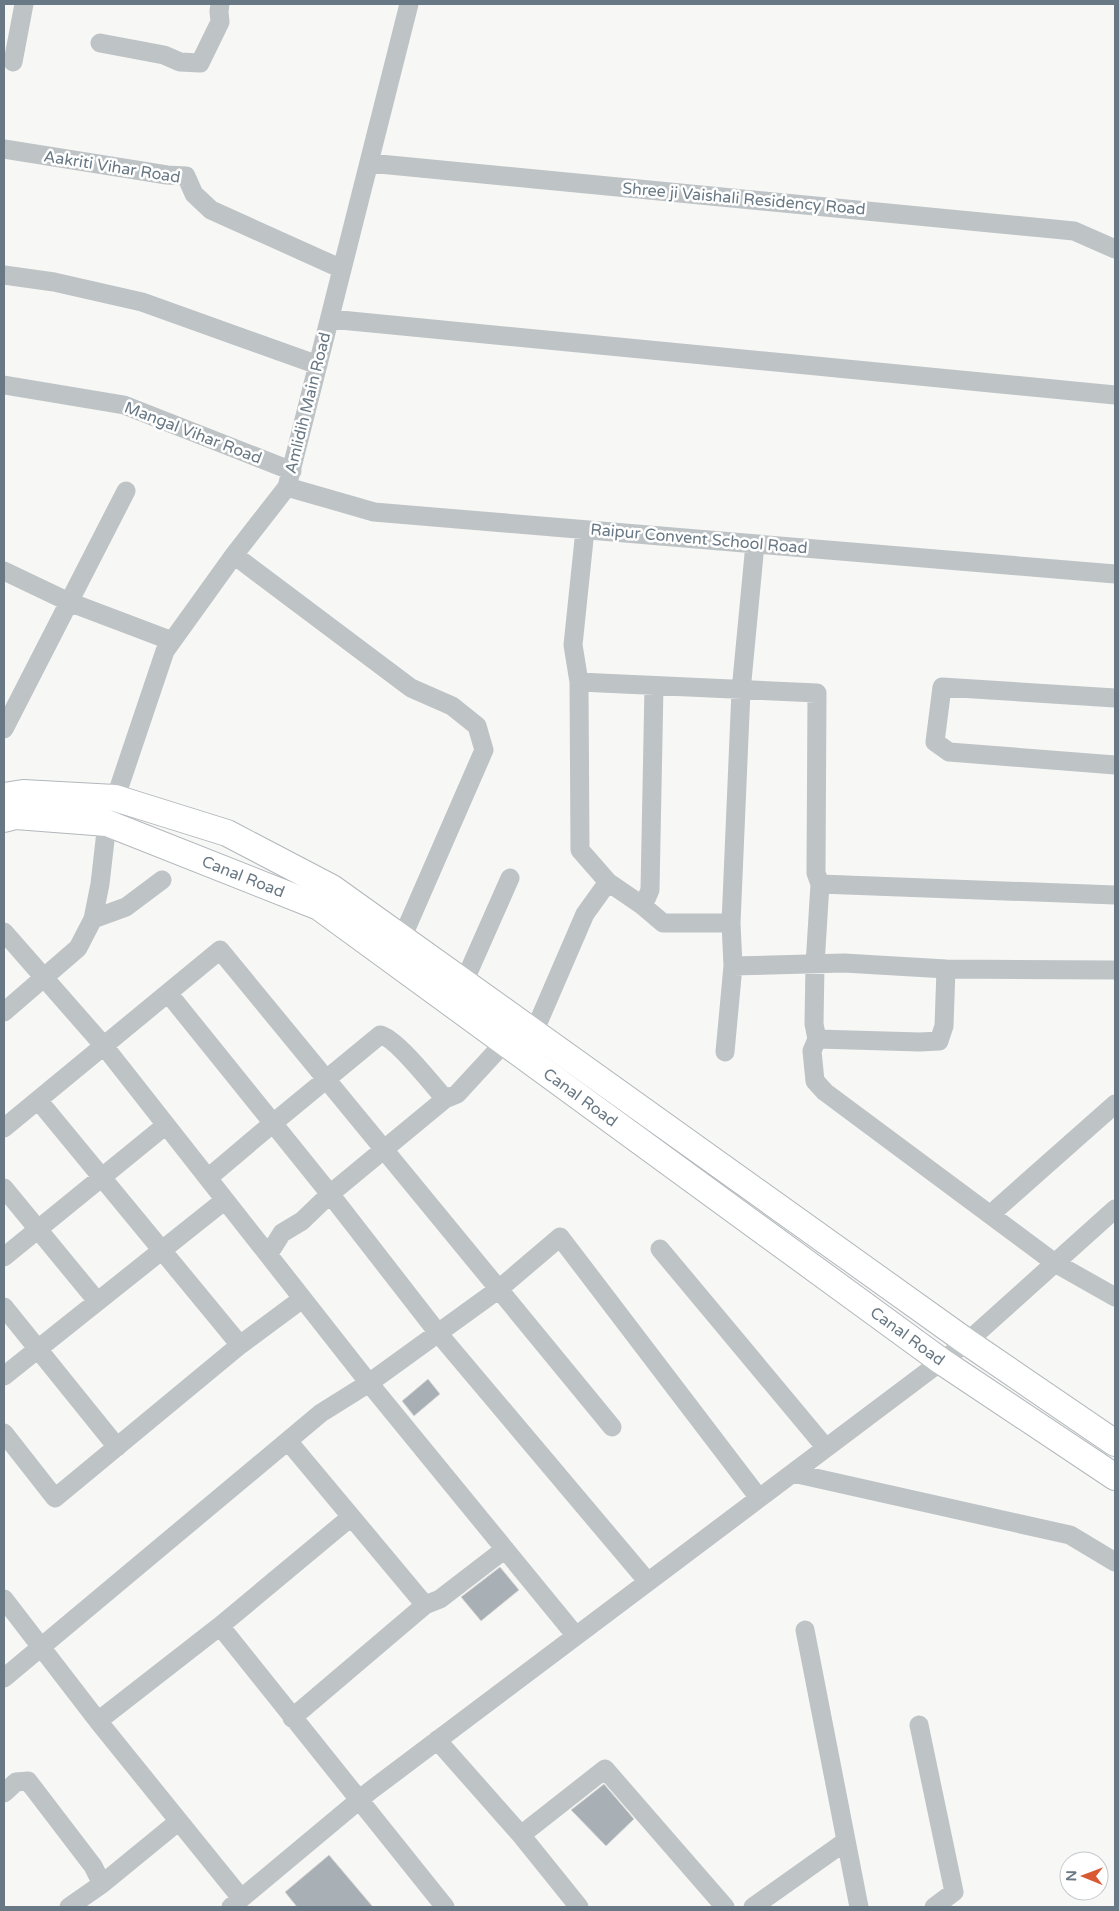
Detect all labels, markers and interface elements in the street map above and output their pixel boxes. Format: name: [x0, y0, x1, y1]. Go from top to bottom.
street label: Aakriti Vihar Road: [42, 146, 182, 188]
street label: Shree ji Vaishali Residency Road: [622, 178, 866, 220]
street label: Amlidih Main Road: [281, 330, 335, 476]
street label: Mangal Vihar Road: [121, 398, 265, 468]
street label: Raipur Convent School Road: [590, 520, 808, 558]
street label: Canal Road: [199, 852, 287, 902]
street label: Canal Road: [539, 1064, 621, 1131]
street label: Canal Road: [866, 1303, 948, 1370]
north arrow: [1059, 1851, 1109, 1901]
text: N: [1063, 1870, 1080, 1882]

